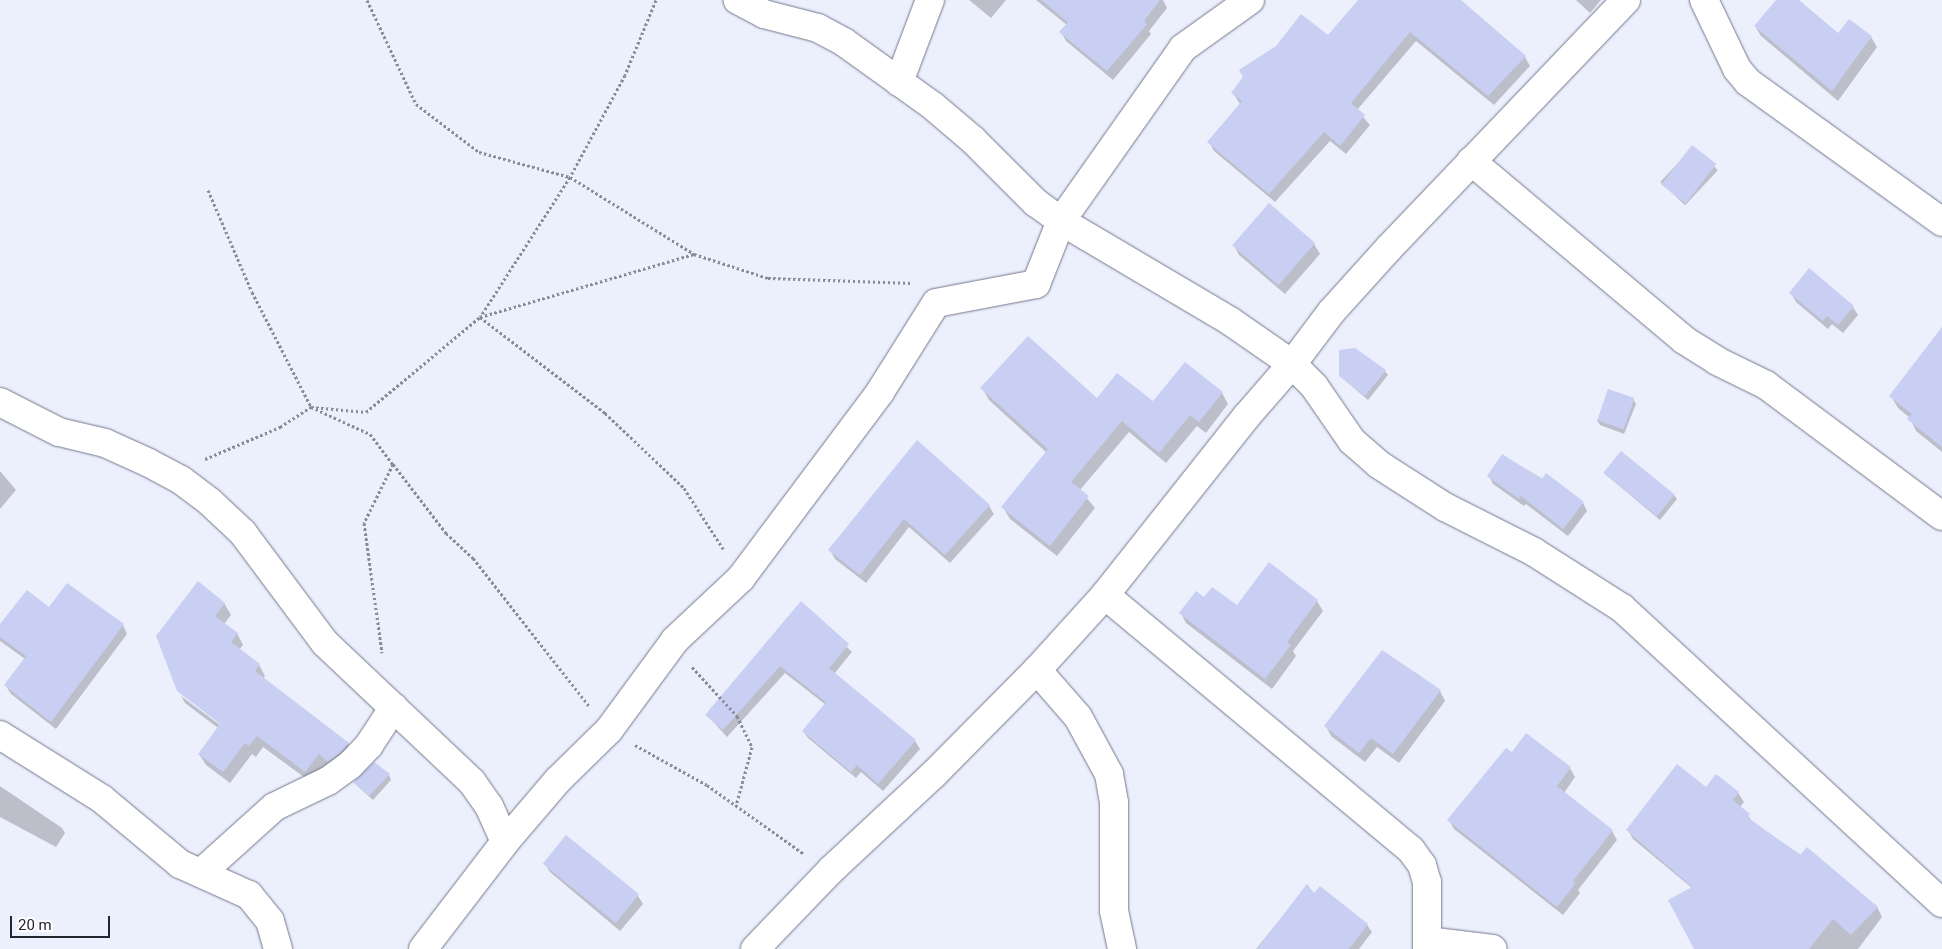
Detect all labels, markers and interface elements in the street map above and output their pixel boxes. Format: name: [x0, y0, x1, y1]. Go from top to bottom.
scale bar: [12, 906, 112, 938]
text: 20 m: [18, 916, 52, 934]

